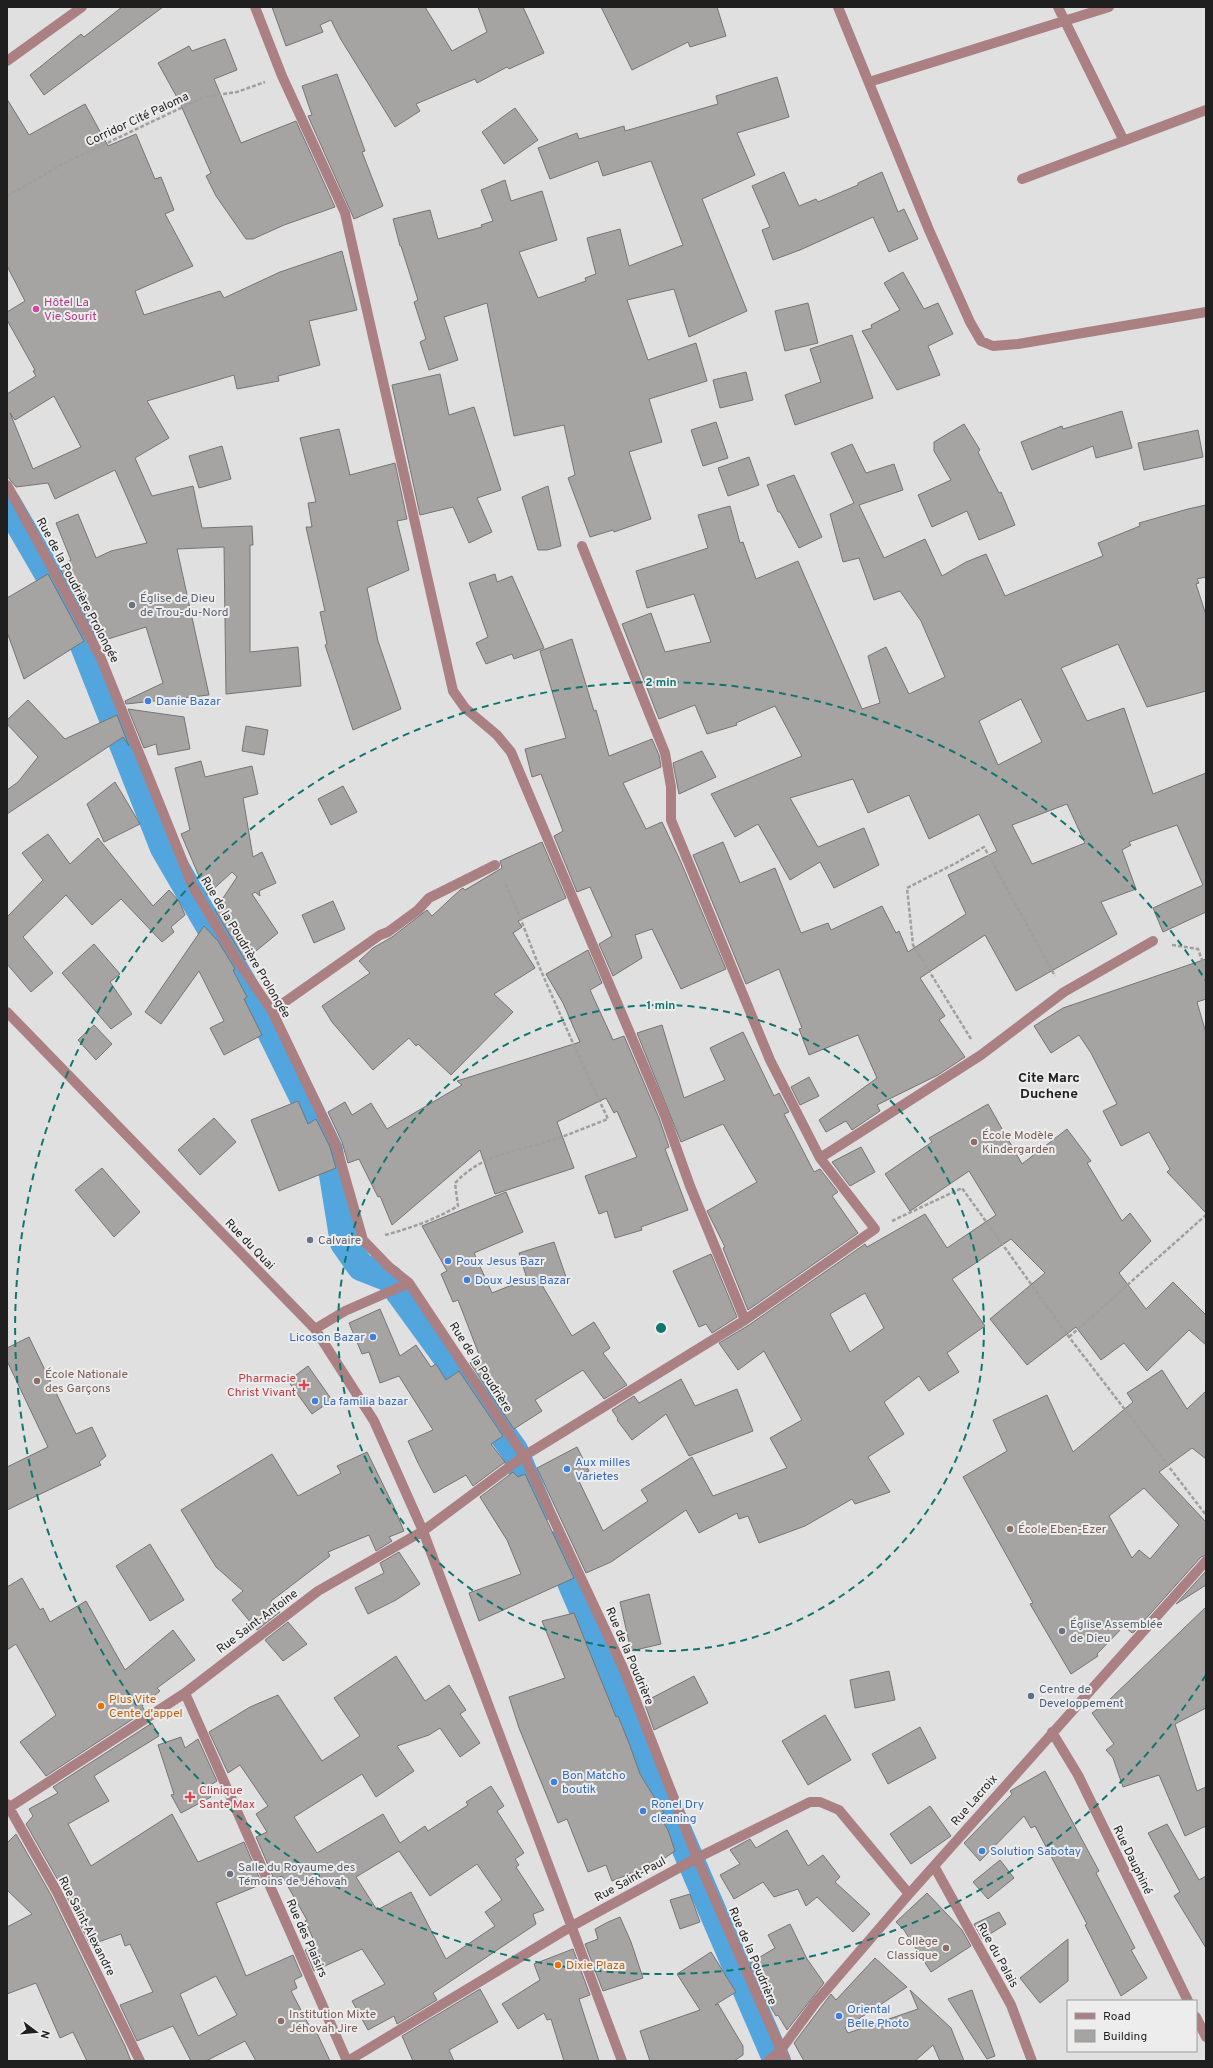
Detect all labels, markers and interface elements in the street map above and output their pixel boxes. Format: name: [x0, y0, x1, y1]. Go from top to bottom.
street label: Corridor Cité Paloma: [83, 89, 192, 151]
place label: Hôtel La Vie Sourit: [44, 295, 97, 325]
marker: Hôtel La Vie Sourit: [31, 304, 41, 314]
street label: Rue de la Poudrière Prolongée: [32, 515, 122, 666]
place label: Église de Dieu de Trou-du-Nord: [140, 591, 229, 621]
marker: Église de Dieu de Trou-du-Nord: [127, 600, 137, 610]
text: 2 min: [645, 675, 677, 691]
place label: Danie Bazar: [156, 694, 221, 710]
marker: Danie Bazar: [143, 696, 153, 706]
street label: Rue de la Poudrière Prolongée: [196, 874, 294, 1021]
text: 1 min: [647, 998, 675, 1014]
district label: Cite Marc Duchene: [1018, 1070, 1080, 1103]
place label: École Modèle Kindergarden: [982, 1128, 1055, 1158]
marker: École Modèle Kindergarden: [969, 1137, 979, 1147]
street label: Rue du Quai: [221, 1216, 278, 1274]
place label: Calvaire: [318, 1233, 361, 1249]
marker: Calvaire: [305, 1235, 315, 1245]
place label: Poux Jesus Bazr: [456, 1254, 545, 1270]
marker: Poux Jesus Bazr: [443, 1256, 453, 1266]
place label: Doux Jesus Bazar: [475, 1273, 571, 1289]
marker: Doux Jesus Bazar: [462, 1275, 472, 1285]
street label: Rue de la Poudrière: [445, 1319, 515, 1416]
centre of rings: [654, 1321, 668, 1335]
place label: Licoson Bazar: [289, 1330, 365, 1346]
marker: Licoson Bazar: [368, 1332, 378, 1342]
place label: École Nationale des Garçons: [45, 1367, 128, 1397]
place label: Pharmacie Christ Vivant: [227, 1371, 296, 1401]
marker: École Nationale des Garçons: [32, 1376, 42, 1386]
marker: Pharmacie Christ Vivant: [299, 1380, 309, 1390]
place label: La familia bazar: [323, 1394, 409, 1410]
marker: La familia bazar: [310, 1396, 320, 1406]
place label: Aux milles Varietes: [575, 1455, 630, 1485]
marker: Aux milles Varietes: [562, 1464, 572, 1474]
place label: École Eben-Ezer: [1018, 1522, 1107, 1538]
marker: École Eben-Ezer: [1005, 1524, 1015, 1534]
street label: Rue Saint-Antoine: [214, 1586, 301, 1658]
street label: Rue de la Poudrière: [601, 1605, 657, 1708]
place label: Église Assemblée de Dieu: [1070, 1617, 1163, 1647]
marker: Église Assemblée de Dieu: [1057, 1626, 1067, 1636]
place label: Centre de Developpement: [1039, 1682, 1124, 1712]
marker: Centre de Developpement: [1026, 1691, 1036, 1701]
place label: Plus Vite Cente d'appel: [109, 1692, 183, 1722]
marker: Plus Vite Cente d'appel: [96, 1701, 106, 1711]
place label: Bon Matcho boutik: [562, 1768, 626, 1798]
street label: Rue Lacroix: [948, 1772, 1002, 1830]
marker: Bon Matcho boutik: [549, 1777, 559, 1787]
place label: Clinique Sante Max: [199, 1783, 255, 1813]
marker: Clinique Sante Max: [184, 1791, 196, 1803]
place label: Ronel Dry cleaning: [651, 1797, 704, 1827]
marker: Ronel Dry cleaning: [638, 1806, 648, 1816]
street label: Rue Dauphiné: [1108, 1823, 1156, 1898]
place label: Solution Sabotay: [990, 1844, 1081, 1860]
marker: Solution Sabotay: [977, 1846, 987, 1856]
street label: Rue Saint-Paul: [592, 1854, 669, 1906]
place label: Salle du Royaume des Témoins de Jéhovah: [238, 1860, 355, 1890]
marker: Salle du Royaume des Témoins de Jéhovah: [225, 1869, 235, 1879]
street label: Rue Saint-Alexandre: [54, 1874, 118, 1979]
street label: Rue des Plaisirs: [282, 1897, 331, 1980]
street label: Rue de la Poudrière: [724, 1905, 780, 2008]
street label: Rue du Palais: [973, 1920, 1022, 1991]
place label: Collège Classique: [887, 1934, 938, 1964]
marker: Collège Classique: [941, 1943, 951, 1953]
place label: Dixie Plaza: [566, 1958, 625, 1974]
marker: Dixie Plaza: [553, 1960, 563, 1970]
legend: [1067, 2000, 1197, 2052]
place label: Oriental Belle Photo: [847, 2002, 909, 2032]
place label: Institution Mixte Jéhovah Jire: [289, 2007, 376, 2037]
text: Road: [1103, 2009, 1131, 2025]
marker: Oriental Belle Photo: [834, 2011, 844, 2021]
north arrow: [16, 2012, 56, 2052]
marker: Institution Mixte Jéhovah Jire: [276, 2016, 286, 2026]
text: N: [37, 2029, 52, 2040]
text: Building: [1103, 2029, 1147, 2045]

